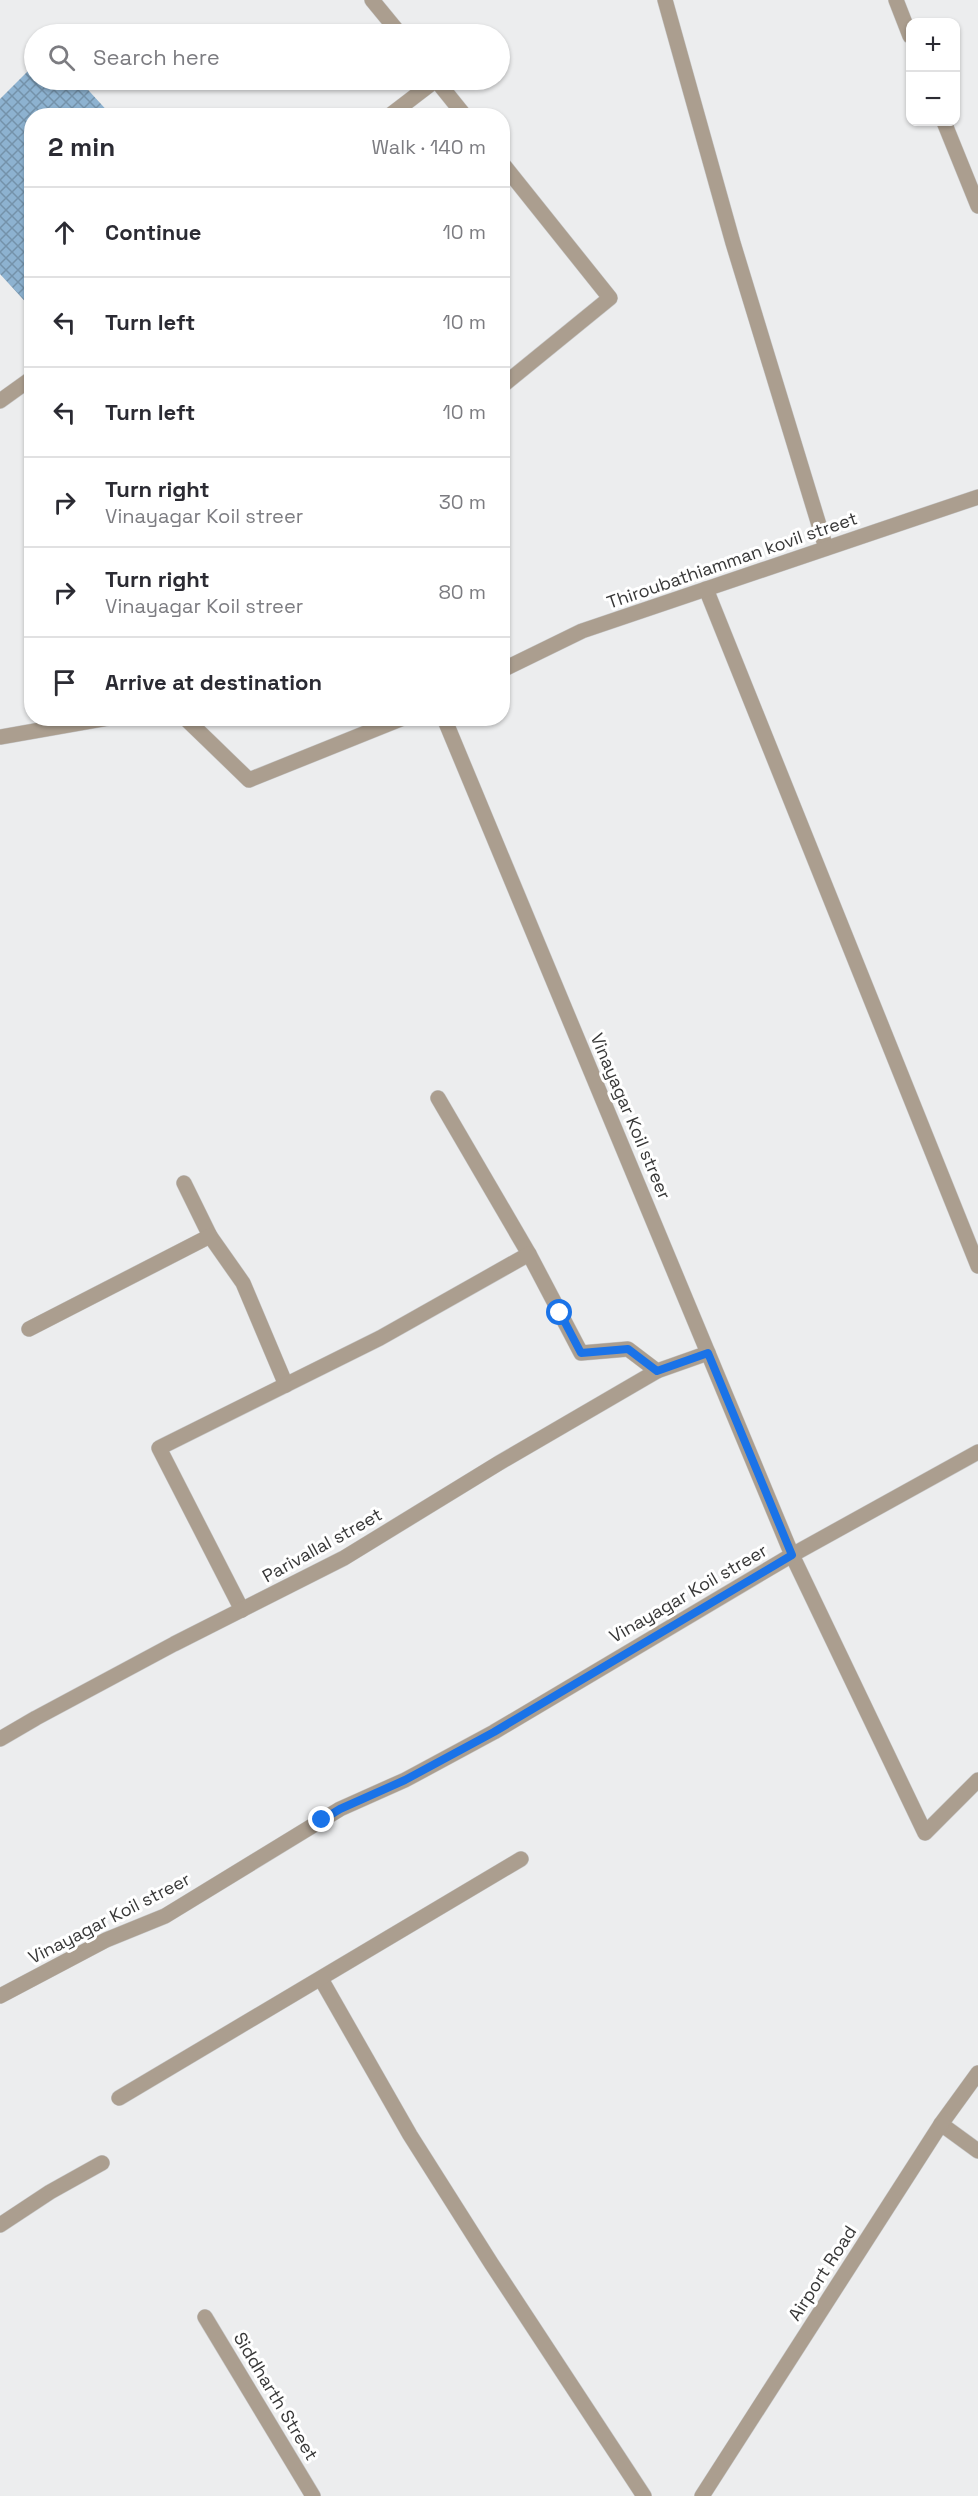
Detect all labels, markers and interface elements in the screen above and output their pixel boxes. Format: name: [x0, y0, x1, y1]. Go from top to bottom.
map controls: [906, 18, 960, 126]
button: +: [906, 18, 960, 72]
search box: [24, 24, 510, 90]
icon: search: [45, 41, 78, 74]
text: Search here: [93, 43, 220, 71]
button: −: [906, 72, 960, 126]
text: 2 min: [48, 130, 115, 164]
text: Walk · 140 m: [372, 134, 486, 160]
icon: ahead: [48, 216, 81, 249]
text: Continue: [105, 218, 201, 246]
text: 10 m: [442, 219, 486, 245]
icon: left: [48, 306, 81, 339]
text: Turn left: [105, 308, 195, 336]
text: 10 m: [442, 309, 486, 335]
icon: left: [48, 396, 81, 429]
text: Turn left: [105, 398, 195, 426]
text: 10 m: [442, 399, 486, 425]
text: Turn right: [105, 475, 210, 503]
icon: right: [48, 486, 81, 519]
text: 30 m: [439, 489, 486, 515]
text: Vinayagar Koil streer: [105, 503, 303, 529]
street label: Thiroubathiamman kovil street: [604, 506, 860, 614]
text: Turn right: [105, 565, 210, 593]
icon: right: [48, 576, 81, 609]
text: 80 m: [438, 579, 486, 605]
text: Vinayagar Koil streer: [105, 593, 303, 619]
icon: arrive: [48, 666, 81, 699]
text: Arrive at destination: [105, 668, 322, 696]
street label: Vinayagar Koil streer: [586, 1029, 677, 1203]
route start: [546, 1299, 572, 1325]
street label: Parivallal street: [258, 1503, 386, 1587]
street label: Vinayagar Koil streer: [605, 1538, 771, 1648]
route end: [308, 1806, 334, 1832]
street label: Vinayagar Koil streer: [24, 1867, 194, 1969]
street label: Airport Road: [783, 2221, 861, 2325]
street label: Siddharth Street: [229, 2328, 323, 2464]

